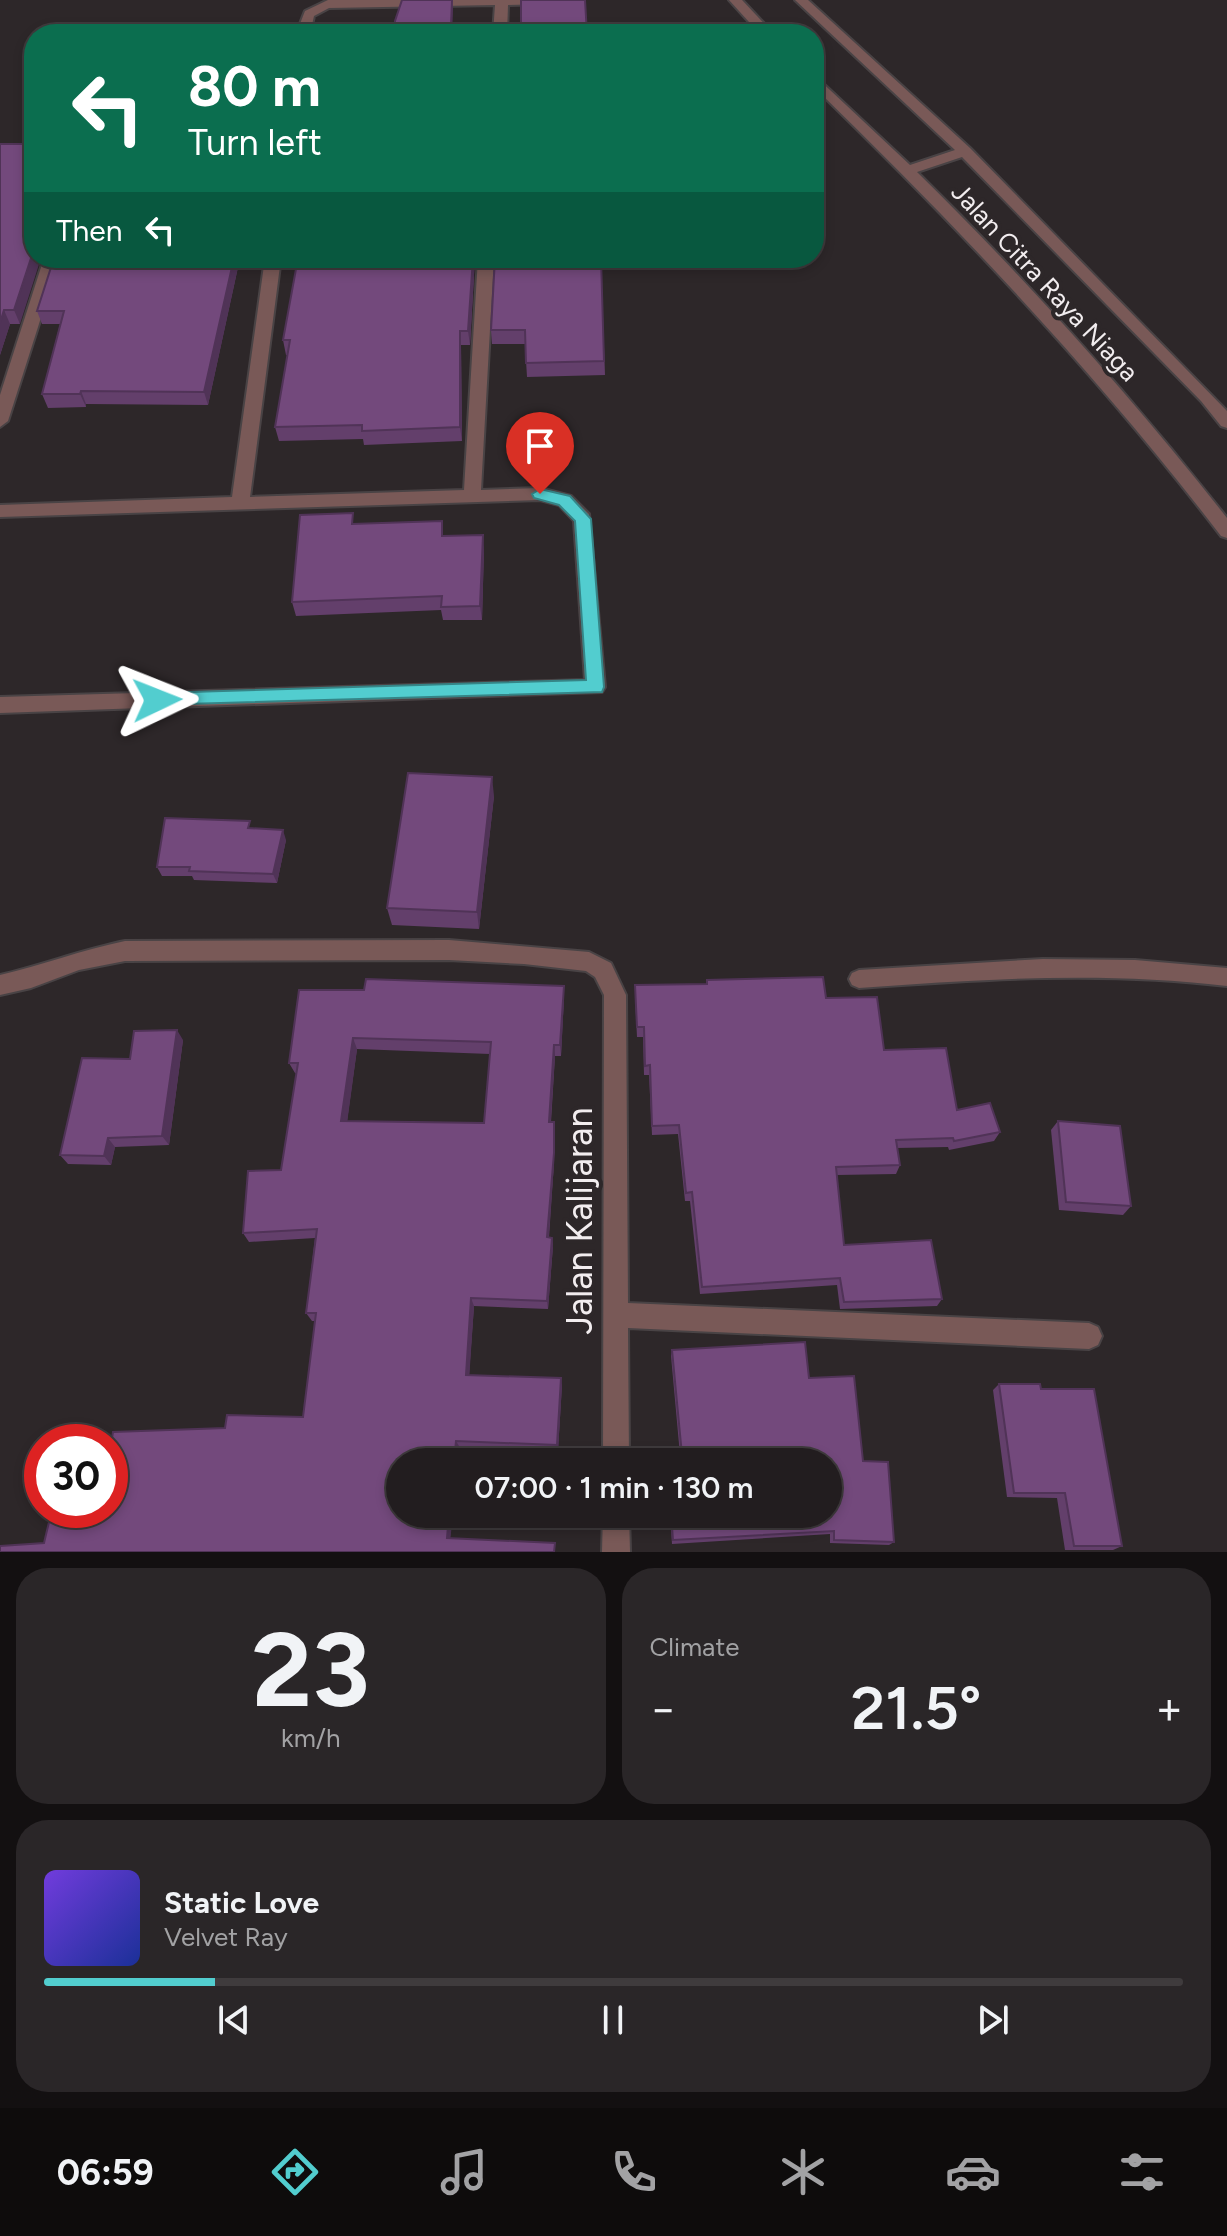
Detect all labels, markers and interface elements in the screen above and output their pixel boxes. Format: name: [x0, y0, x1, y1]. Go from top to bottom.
text: 80 m: [188, 53, 321, 120]
icon: left: [56, 56, 160, 160]
text: Turn left: [188, 121, 322, 164]
street label: Jalan Citra Raya Niaga: [945, 176, 1145, 388]
icon: left: [138, 208, 182, 252]
text: Then: [56, 212, 122, 249]
pin: [506, 412, 574, 494]
icon: arrive: [518, 424, 562, 468]
position arrow: [115, 658, 199, 742]
street label: Jalan Kalijaran: [558, 1107, 601, 1335]
speed limit sign: 30: [24, 1424, 128, 1528]
text: 07:00 · 1 min · 130 m: [474, 1469, 754, 1506]
text: 23: [252, 1607, 370, 1732]
text: Climate: [650, 1631, 739, 1663]
text: 21.5°: [851, 1672, 981, 1744]
text: −: [650, 1682, 677, 1735]
text: +: [1156, 1682, 1183, 1735]
text: km/h: [281, 1722, 340, 1754]
text: Static Love: [164, 1884, 319, 1921]
text: Velvet Ray: [164, 1921, 288, 1953]
icon: previous: [212, 1998, 256, 2042]
icon: pause: [591, 1998, 635, 2042]
icon: next: [971, 1998, 1015, 2042]
icon: directions: [267, 2144, 323, 2200]
icon: music: [436, 2144, 492, 2200]
icon: phone: [606, 2144, 662, 2200]
icon: climate: [775, 2144, 831, 2200]
icon: car: [945, 2144, 1001, 2200]
icon: filters: [1114, 2144, 1170, 2200]
text: 06:59: [57, 2151, 154, 2194]

